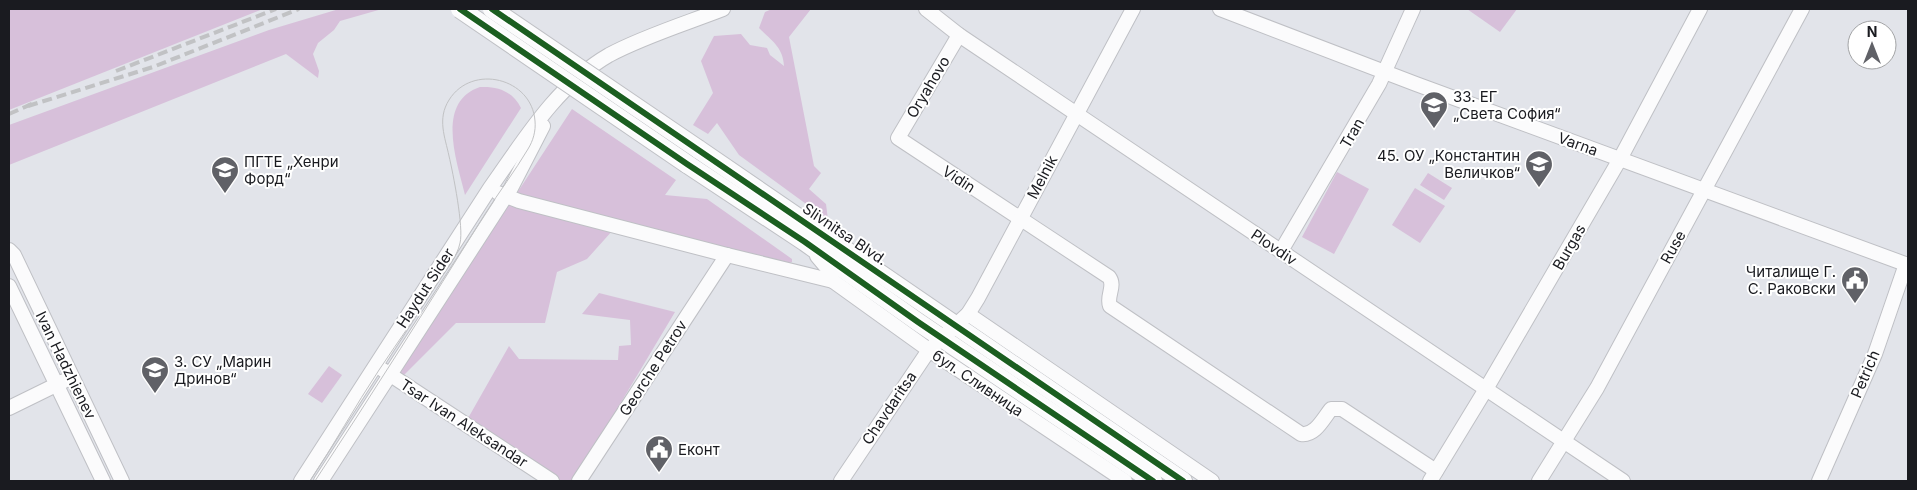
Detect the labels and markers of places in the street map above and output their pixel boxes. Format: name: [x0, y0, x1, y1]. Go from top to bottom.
place label: 33. ЕГ „Света София“: [1453, 87, 1561, 123]
school or university icon: 33. ЕГ „Света София“: [1419, 90, 1449, 129]
place label: 45. ОУ „Константин Величков“: [1377, 146, 1520, 182]
school or university icon: 45. ОУ „Константин Величков“: [1524, 149, 1554, 188]
place label: ПГТЕ „Хенри Форд“: [244, 152, 339, 188]
school or university icon: ПГТЕ „Хенри Форд“: [210, 155, 240, 194]
place label: Читалище Г. С. Раковски: [1746, 262, 1836, 298]
public building icon: Читалище Г. С. Раковски: [1840, 265, 1870, 304]
place label: 3. СУ „Марин Дринов“: [174, 352, 271, 388]
school or university icon: 3. СУ „Марин Дринов“: [140, 355, 170, 394]
public building icon: Еконт: [644, 434, 674, 473]
place label: Еконт: [678, 440, 720, 459]

